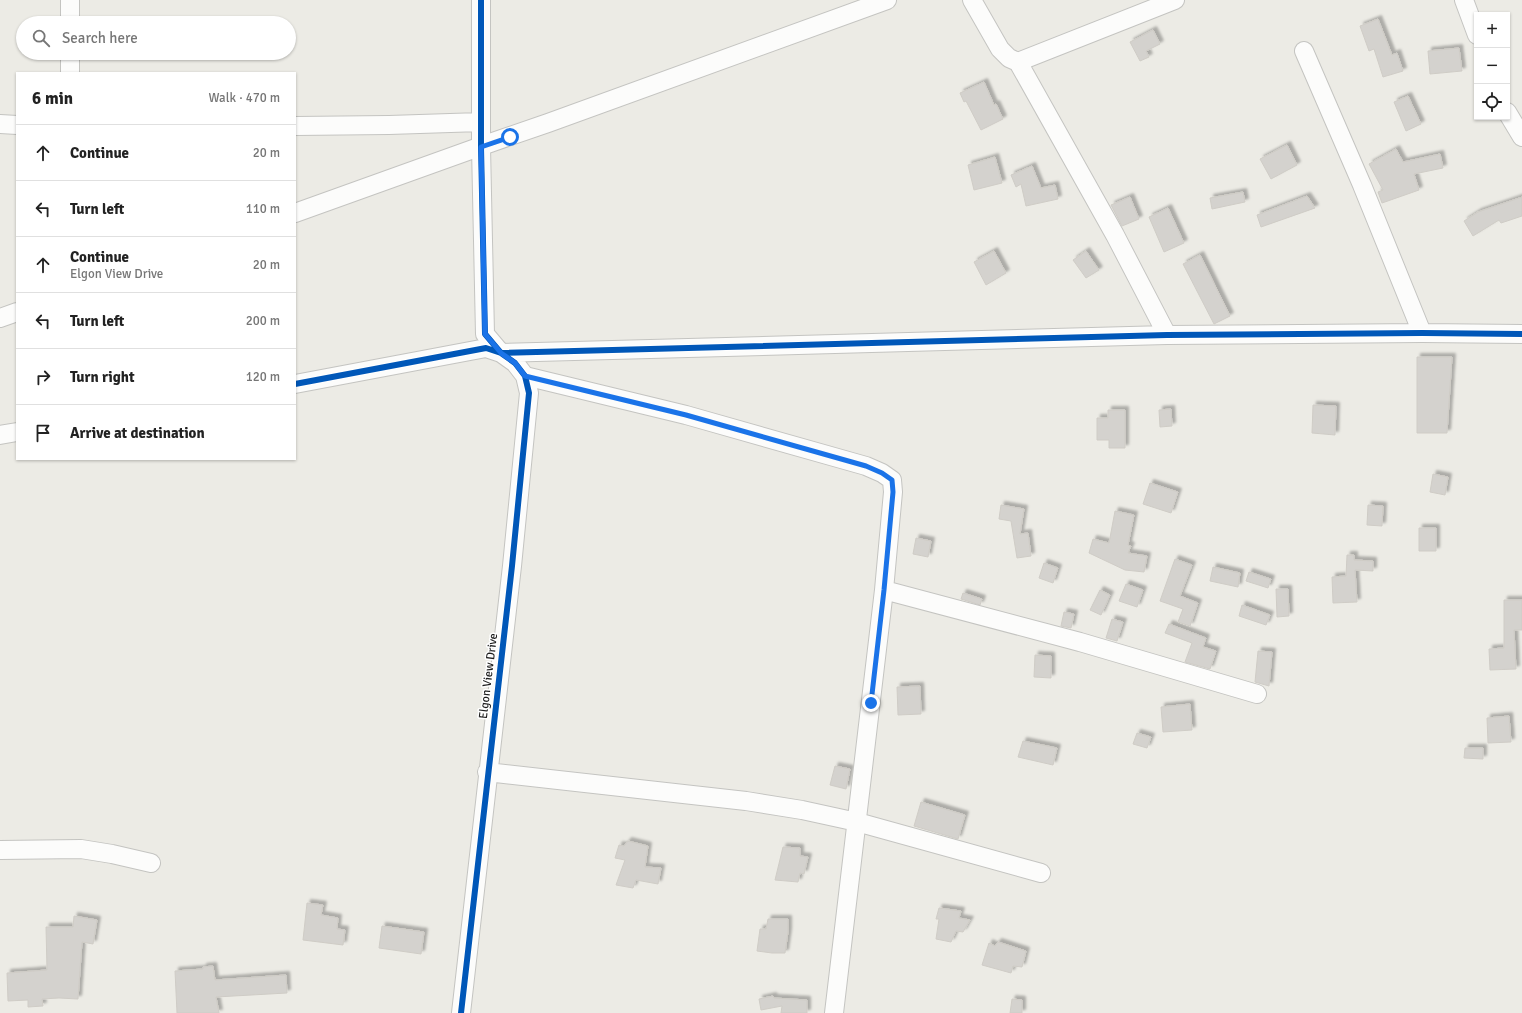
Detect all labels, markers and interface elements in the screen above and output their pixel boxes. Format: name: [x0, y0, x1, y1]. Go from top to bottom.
map controls: [1474, 12, 1510, 120]
button: +: [1474, 12, 1510, 48]
search box: [16, 16, 296, 60]
icon: search: [30, 27, 52, 49]
text: Search here: [62, 29, 138, 47]
button: −: [1474, 48, 1510, 84]
button: locate: [1474, 84, 1510, 120]
text: 6 min: [32, 88, 73, 109]
text: Walk · 470 m: [209, 90, 280, 106]
route start: [501, 128, 519, 146]
icon: ahead: [32, 142, 54, 164]
text: Continue: [70, 144, 129, 162]
text: 20 m: [253, 145, 280, 161]
icon: left: [32, 198, 54, 220]
text: Turn left: [70, 200, 124, 218]
text: 110 m: [246, 201, 280, 217]
text: Continue: [70, 248, 129, 266]
icon: ahead: [32, 254, 54, 276]
text: 20 m: [253, 257, 280, 273]
text: Elgon View Drive: [70, 266, 163, 282]
icon: left: [32, 310, 54, 332]
text: Turn left: [70, 312, 124, 330]
text: 200 m: [246, 313, 280, 329]
icon: right: [32, 366, 54, 388]
text: Turn right: [70, 368, 135, 386]
text: 120 m: [246, 369, 280, 385]
icon: arrive: [32, 422, 54, 444]
text: Arrive at destination: [70, 424, 205, 442]
street label: Elgon View Drive: [476, 632, 501, 720]
route end: [862, 694, 880, 712]

